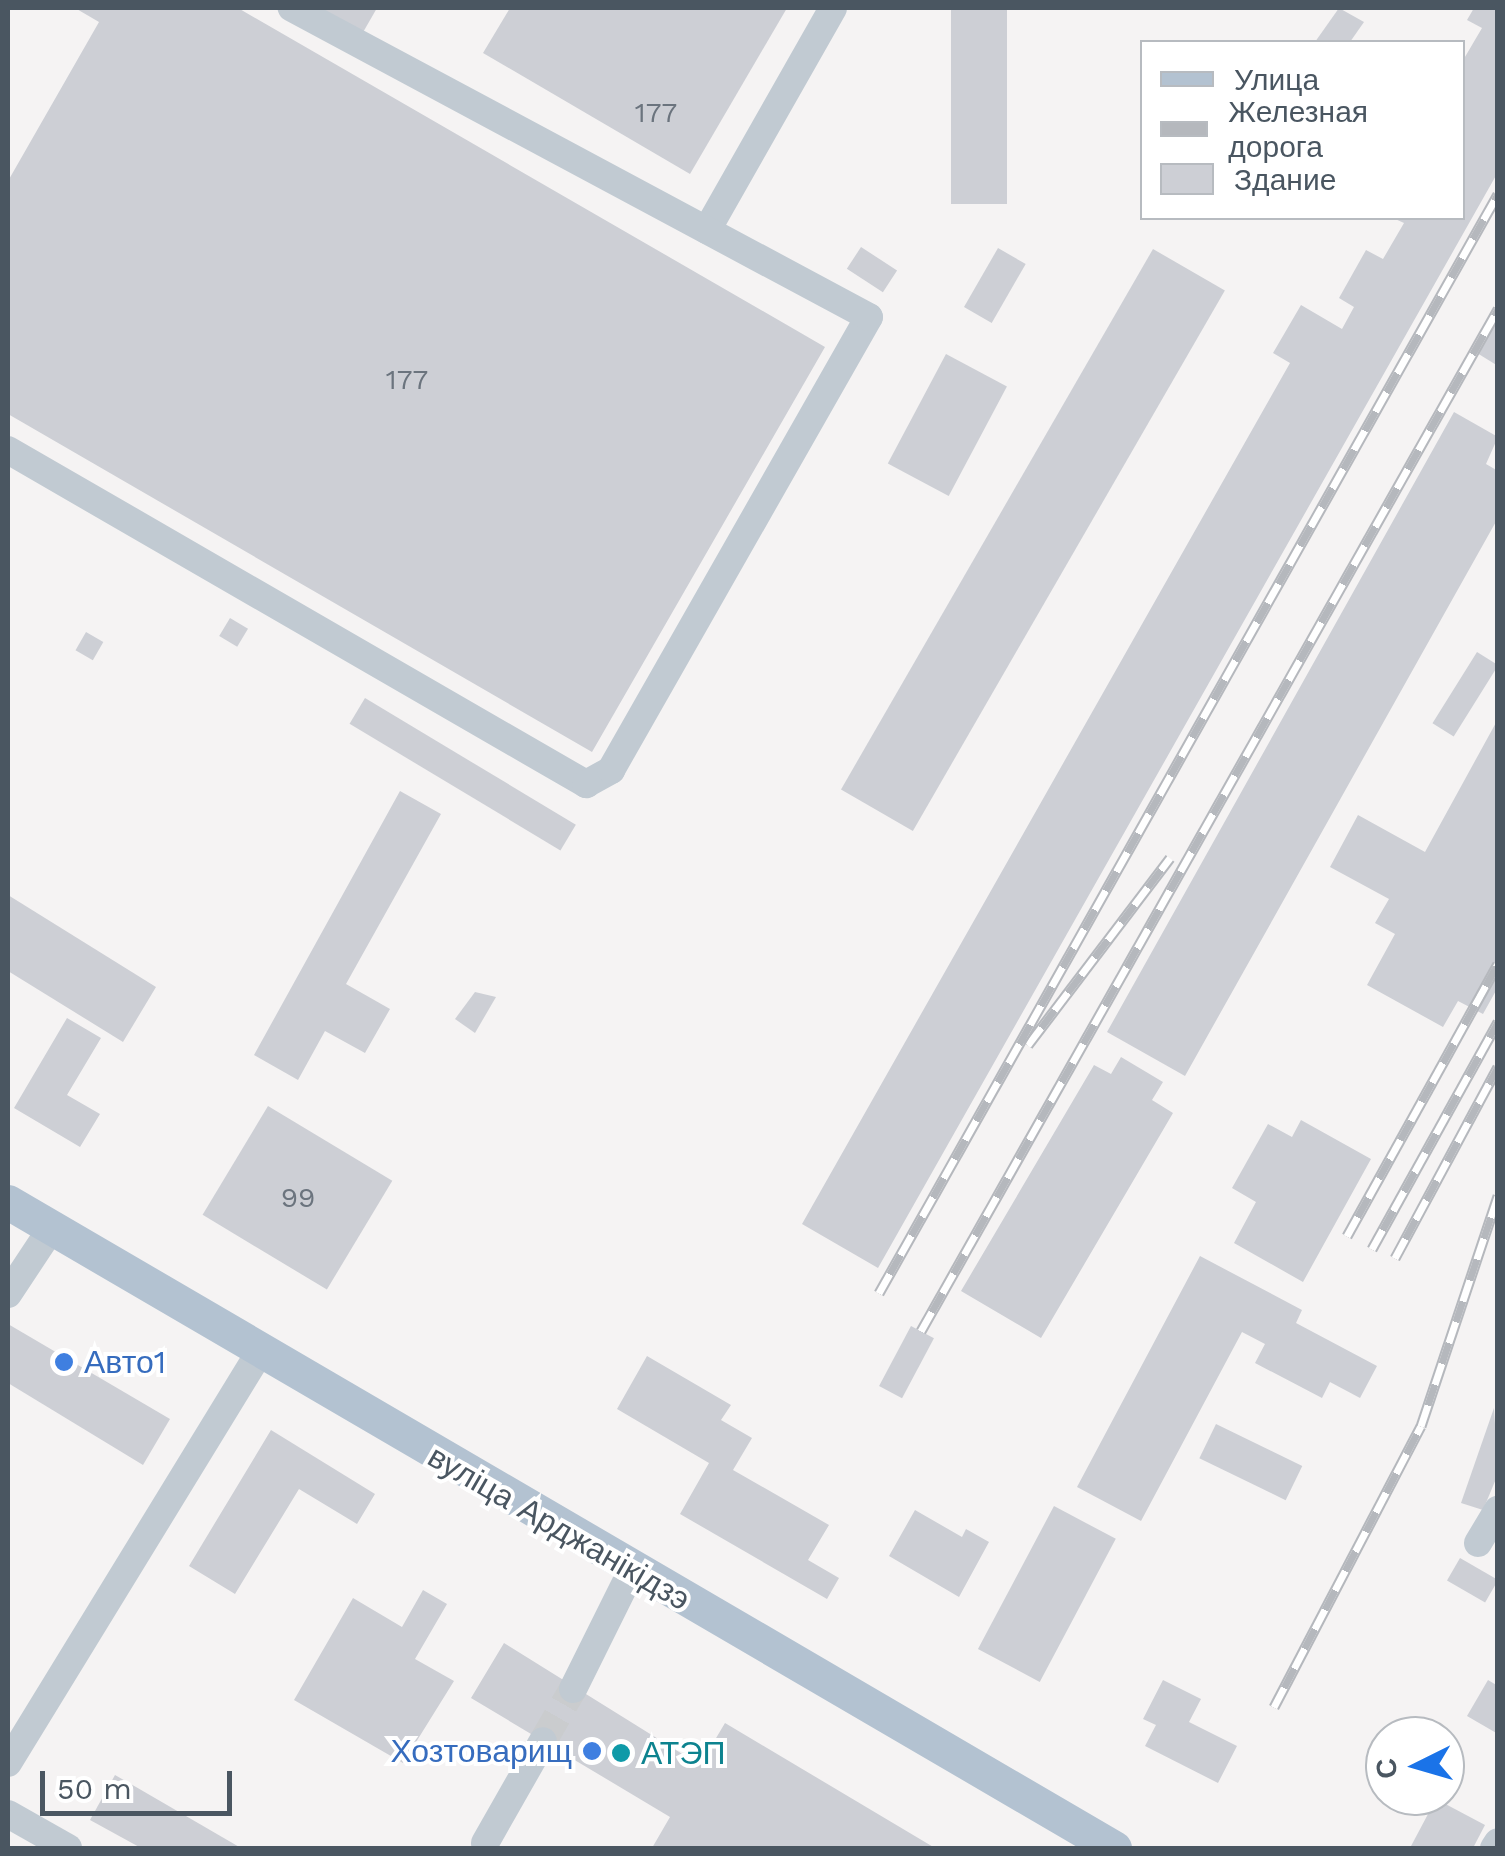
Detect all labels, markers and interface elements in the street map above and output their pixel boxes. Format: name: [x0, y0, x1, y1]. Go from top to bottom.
legend: [1140, 40, 1465, 220]
text: Улица: [1234, 62, 1319, 97]
text: Железная дорога: [1228, 94, 1368, 164]
house number: 177: [635, 96, 677, 130]
text: Здание: [1234, 162, 1336, 197]
house number: 177: [386, 363, 428, 397]
house number: 99: [281, 1181, 315, 1215]
place label: Авто1: [84, 1343, 166, 1381]
marker: Авто1: [53, 1351, 75, 1373]
street label: вуліца Арджанікідзэ: [421, 1437, 697, 1619]
north arrow: [1365, 1716, 1465, 1816]
place label: Хозтоварищ: [390, 1732, 572, 1770]
place label: АТЭП: [641, 1734, 725, 1772]
marker: Хозтоварищ: [581, 1740, 603, 1762]
marker: АТЭП: [610, 1742, 632, 1764]
scale bar: [45, 1751, 238, 1813]
text: С: [1369, 1757, 1404, 1780]
text: 50 m: [57, 1771, 132, 1806]

